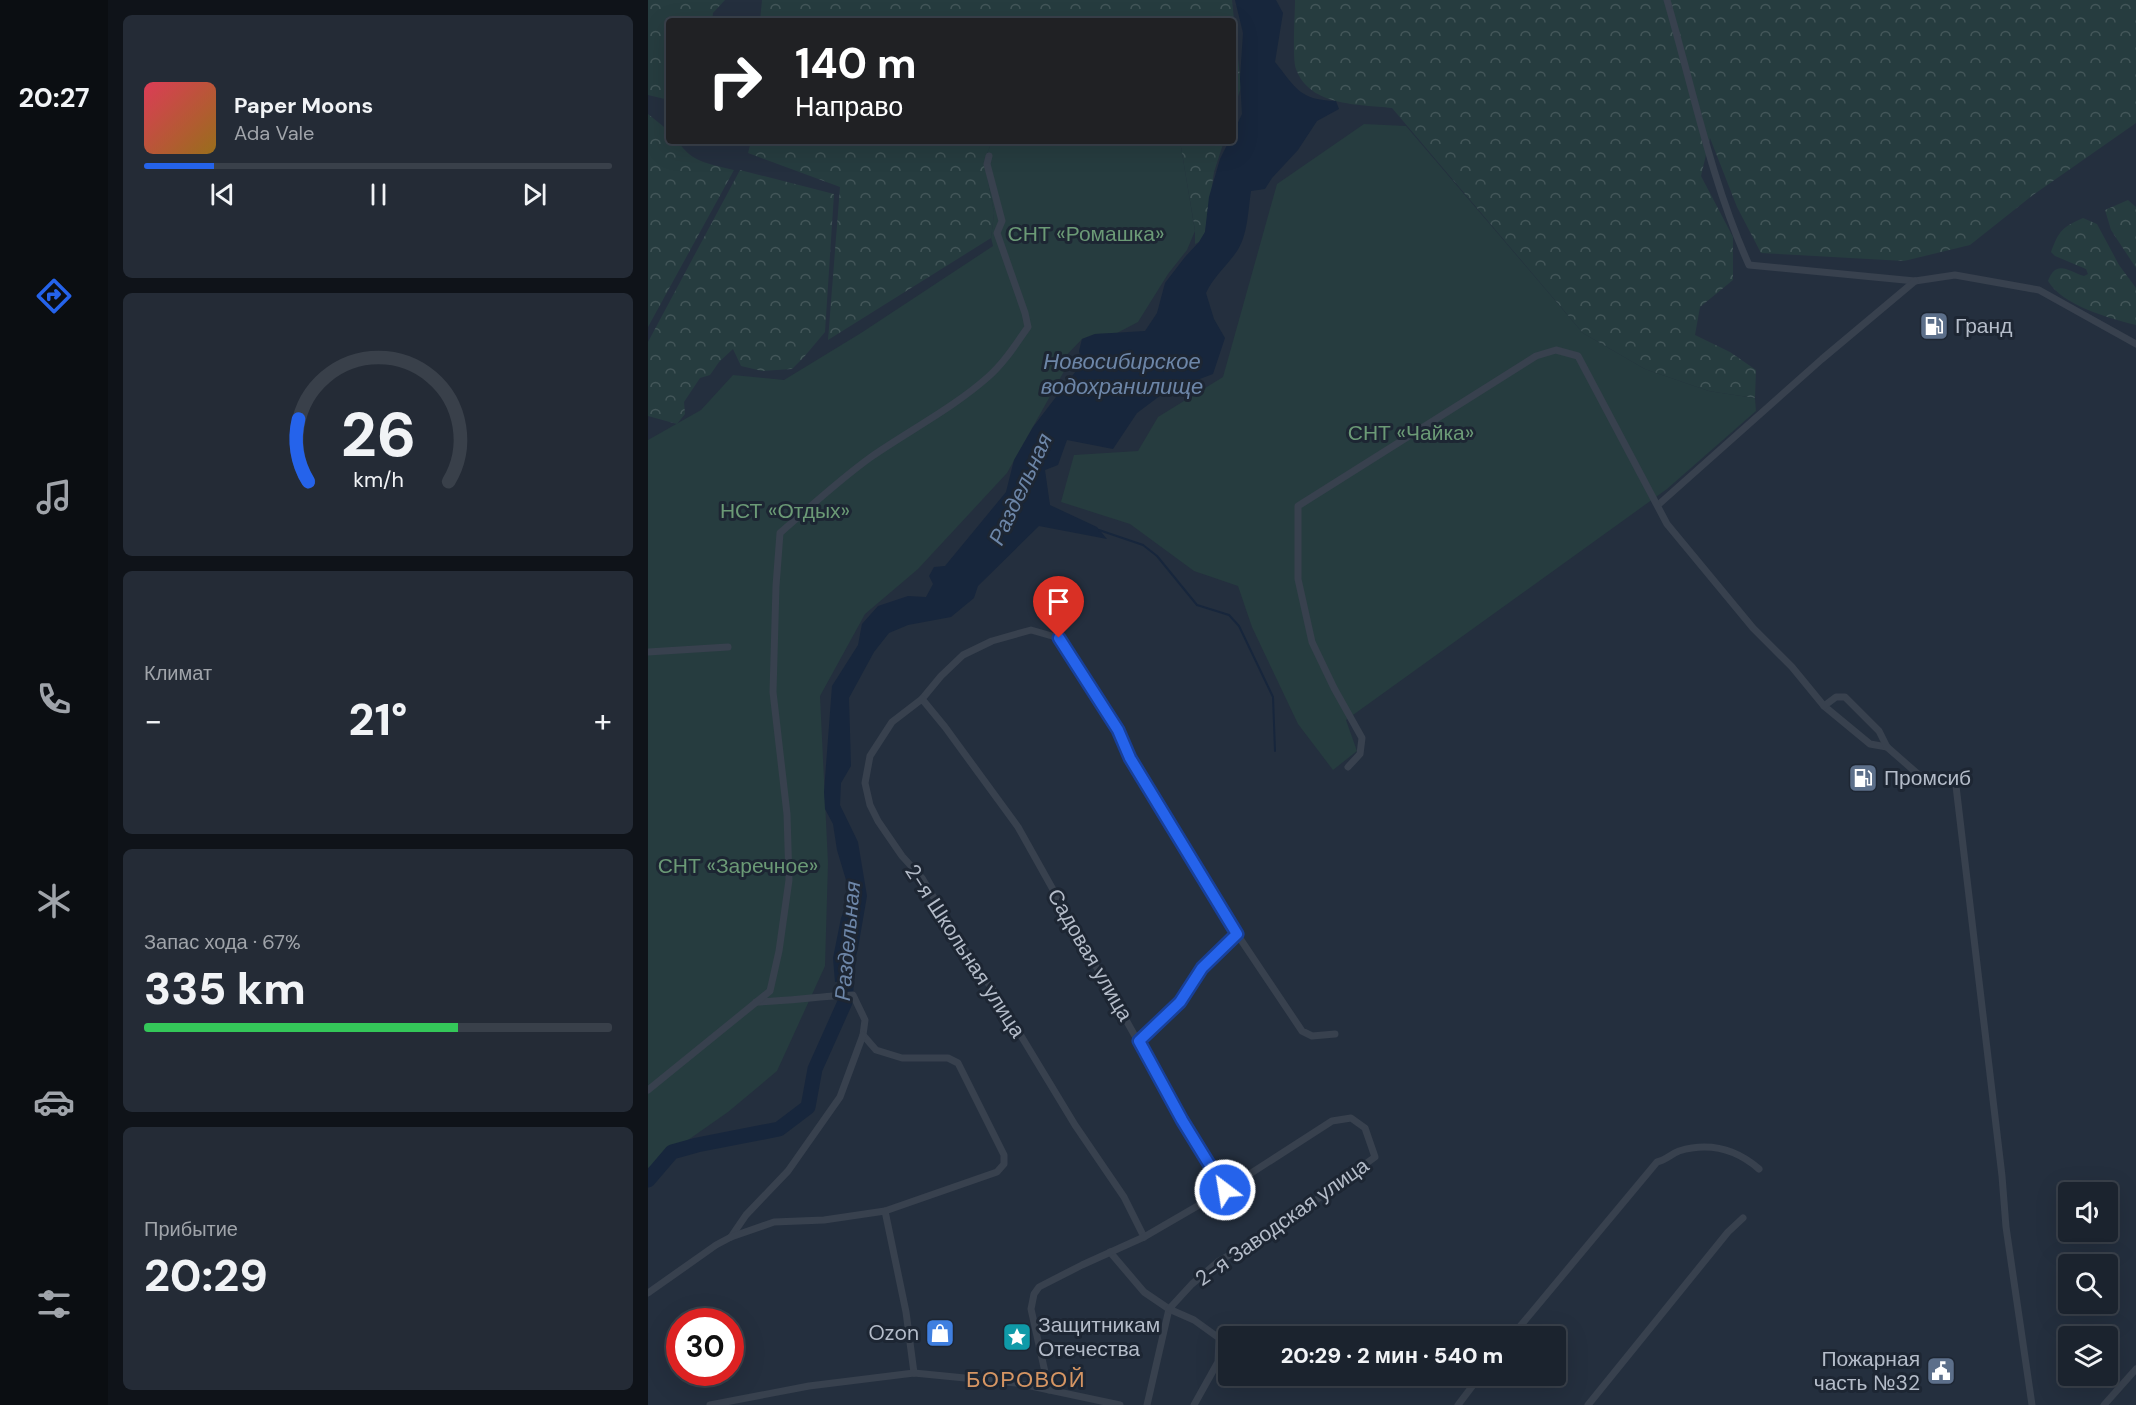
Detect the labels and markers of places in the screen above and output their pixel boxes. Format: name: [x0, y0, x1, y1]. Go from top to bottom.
fuel station icon: Гранд: [1918, 310, 1950, 342]
place label: Гранд: [1955, 312, 2012, 340]
pin: [1033, 576, 1084, 638]
fuel station icon: Промсиб: [1847, 762, 1879, 794]
place label: Промсиб: [1884, 764, 1971, 792]
place label: Защитникам Отечества: [1038, 1311, 1160, 1363]
shop icon: Ozon: [924, 1317, 956, 1349]
place label: Ozon: [869, 1319, 919, 1347]
place icon: Защитникам Отечества: [1001, 1321, 1033, 1353]
place label: Пожарная часть №32: [1814, 1345, 1920, 1397]
public building icon: Пожарная часть №32: [1925, 1355, 1957, 1387]

